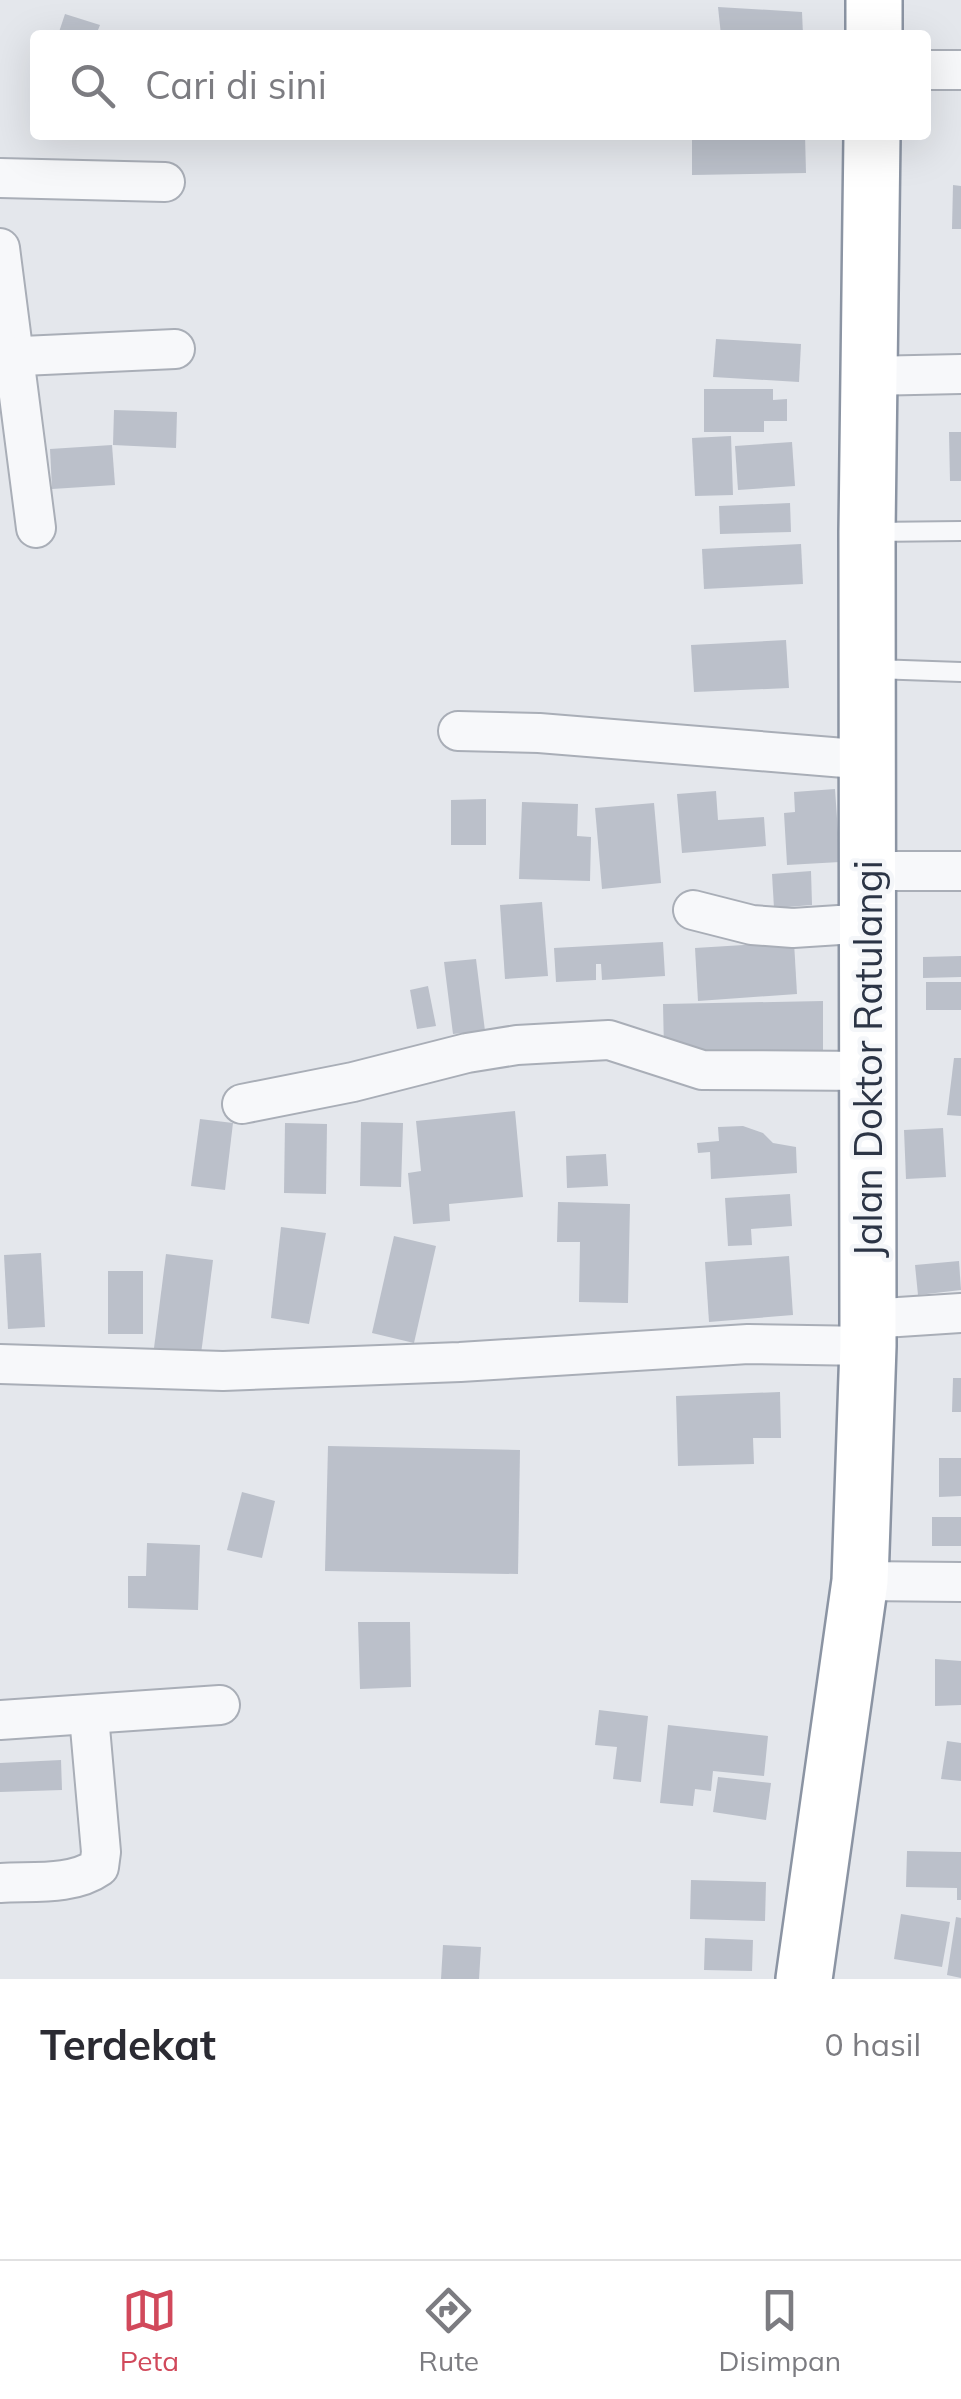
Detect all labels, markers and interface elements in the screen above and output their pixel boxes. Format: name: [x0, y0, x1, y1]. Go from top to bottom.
search box: [30, 30, 931, 140]
icon: search: [65, 58, 120, 113]
text: Cari di sini: [145, 61, 327, 109]
street label: Jalan Doktor Ratulangi: [844, 860, 892, 1258]
text: Terdekat: [40, 2018, 216, 2071]
text: 0 hasil: [824, 2024, 921, 2064]
tab: Peta: [120, 2283, 179, 2378]
tab: Rute: [419, 2283, 479, 2378]
tab: Disimpan: [719, 2283, 841, 2378]

